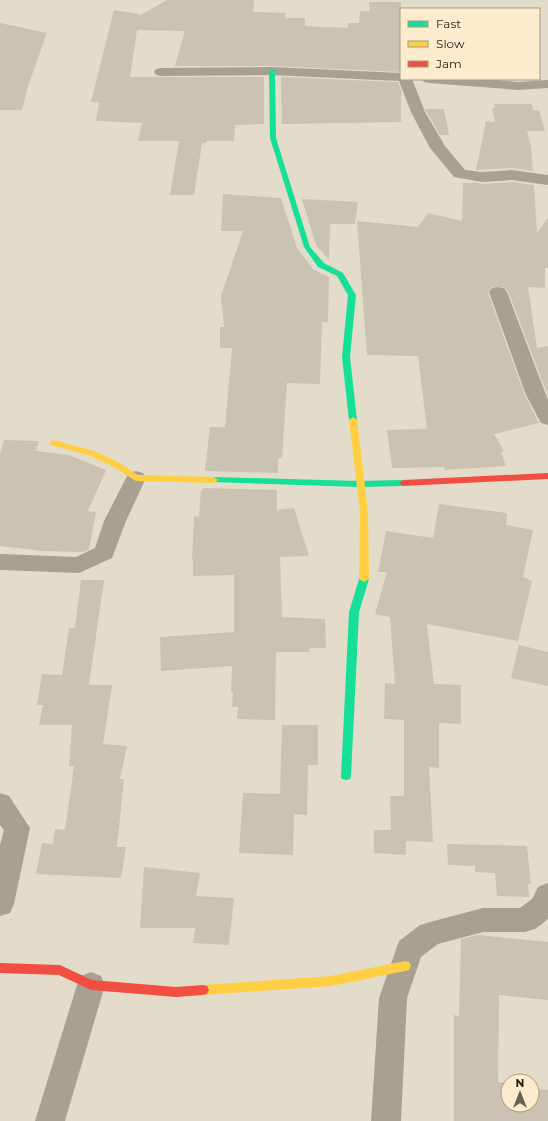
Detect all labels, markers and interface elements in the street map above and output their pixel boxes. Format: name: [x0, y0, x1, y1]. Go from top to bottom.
legend: [400, 8, 540, 80]
text: Fast: [436, 16, 461, 31]
text: Slow: [436, 36, 465, 51]
text: Jam: [435, 56, 462, 71]
north arrow: [500, 1073, 540, 1113]
text: N: [516, 1076, 524, 1090]

